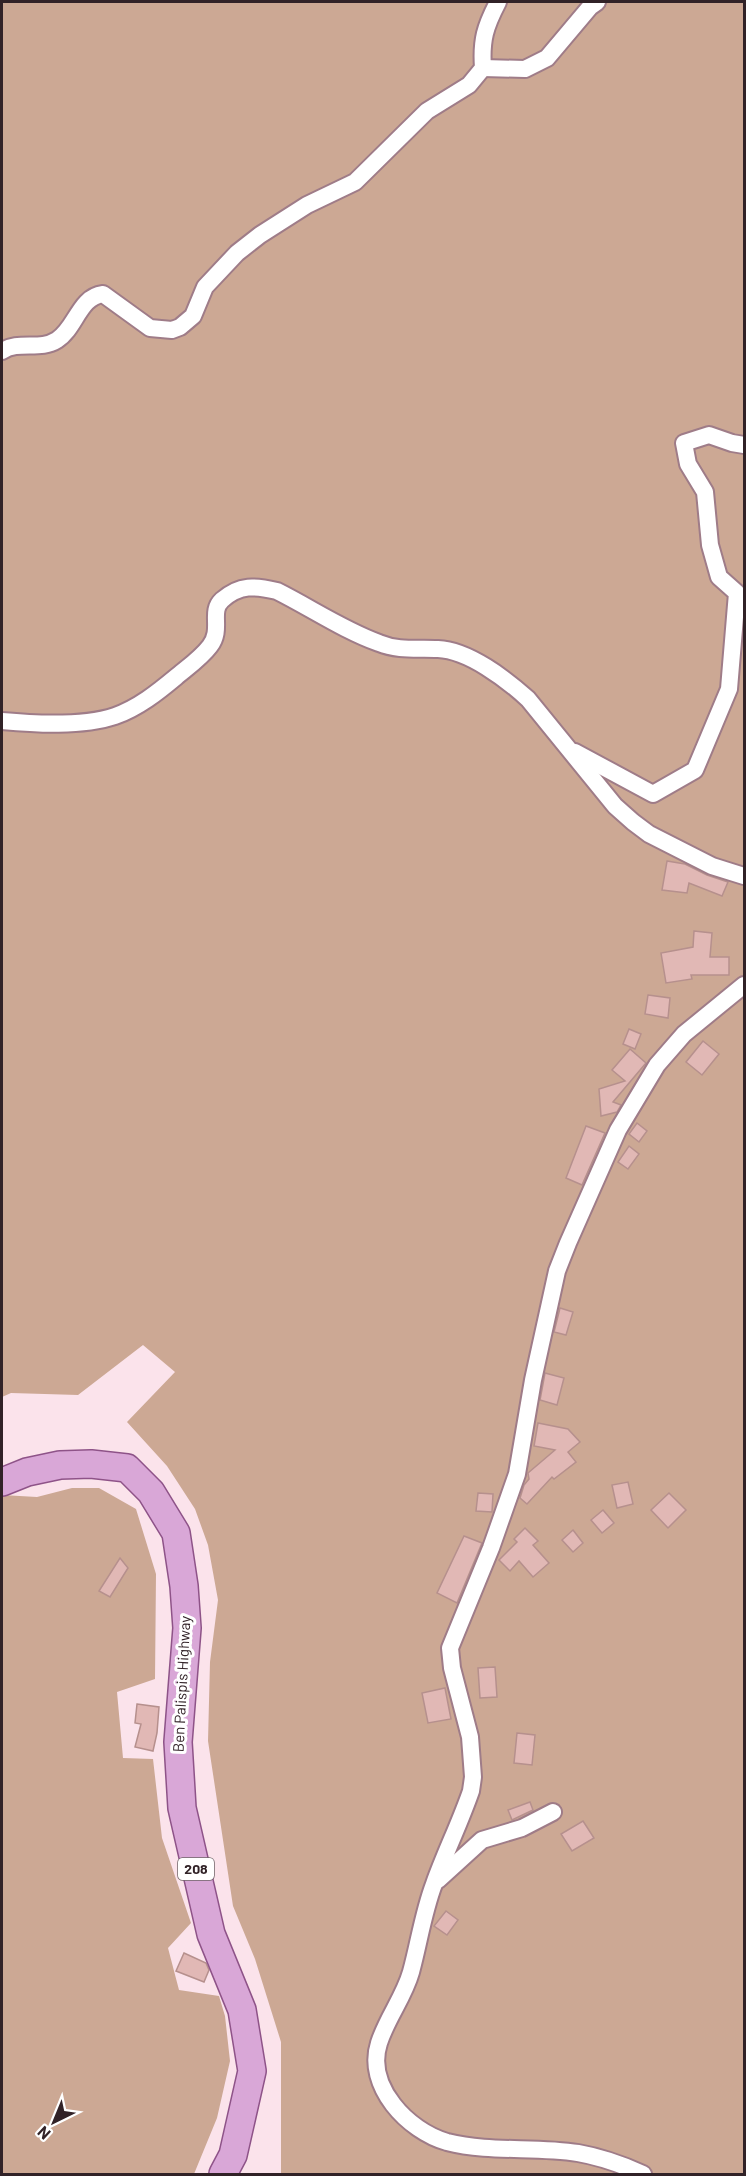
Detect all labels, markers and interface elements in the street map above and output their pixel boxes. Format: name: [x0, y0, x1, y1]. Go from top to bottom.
street label: Ben Palispis Highway: [168, 1615, 194, 1753]
road number: 208: [178, 1858, 214, 1880]
north arrow: [24, 2092, 84, 2152]
text: N: [33, 2123, 54, 2144]

